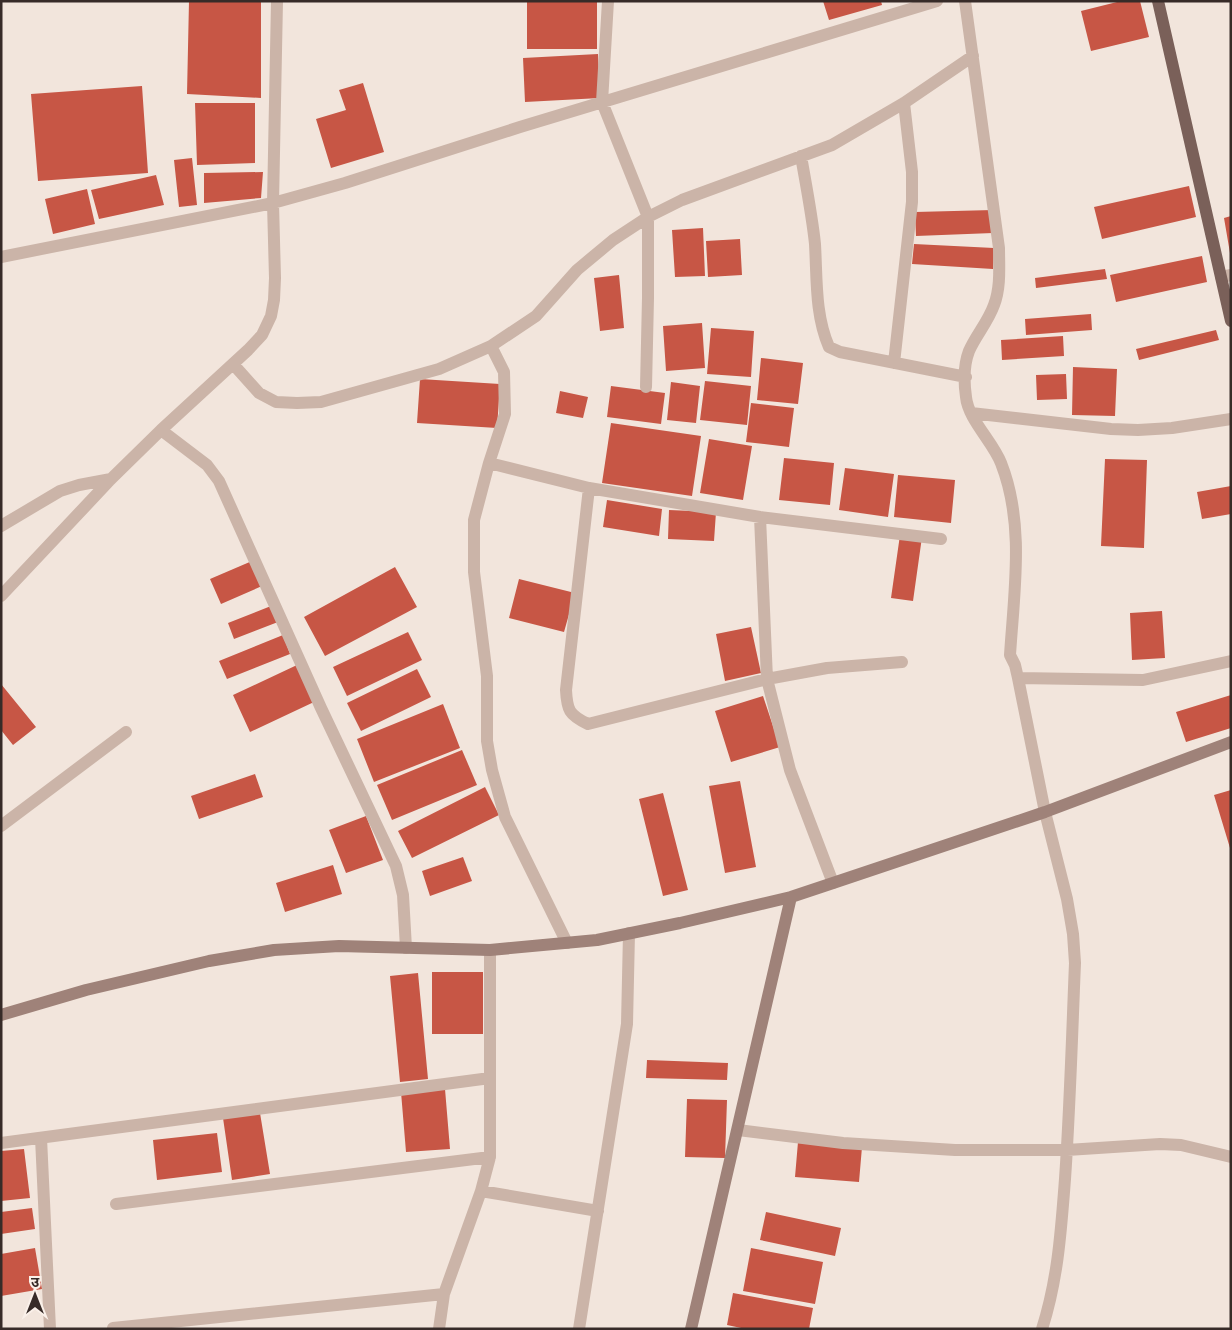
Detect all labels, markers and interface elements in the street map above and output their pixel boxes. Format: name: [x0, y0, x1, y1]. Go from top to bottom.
north arrow: [10, 1270, 60, 1320]
text: उ: [31, 1273, 40, 1290]

